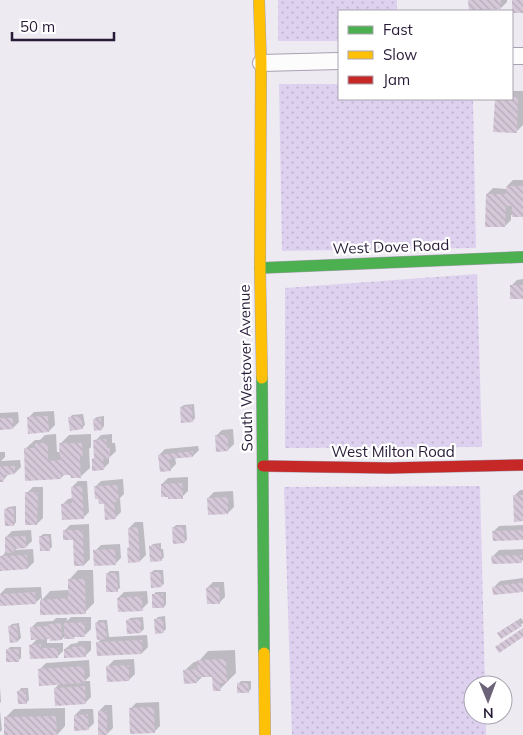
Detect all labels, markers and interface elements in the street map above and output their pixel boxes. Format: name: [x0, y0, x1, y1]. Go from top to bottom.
scale bar: [12, 10, 115, 42]
legend: [338, 10, 513, 100]
text: 50 m: [20, 17, 55, 36]
text: Fast: [383, 20, 413, 39]
text: Slow: [383, 45, 417, 64]
text: Jam: [383, 70, 410, 89]
street label: West Dove Road: [332, 235, 450, 258]
street label: South Westover Avenue: [235, 284, 256, 452]
street label: West Milton Road: [331, 442, 455, 461]
north arrow: [463, 675, 513, 725]
text: N: [483, 704, 494, 722]

